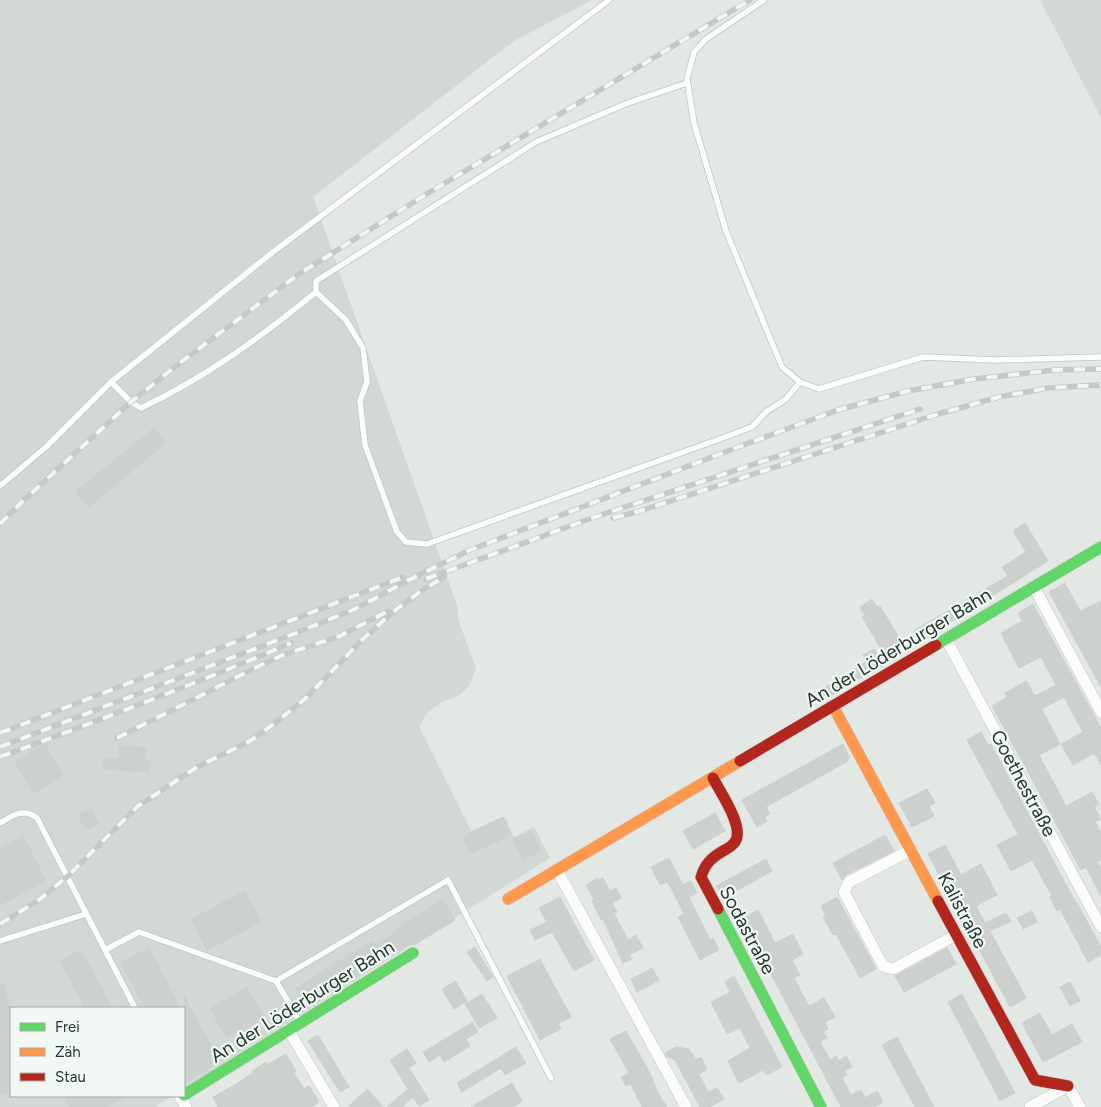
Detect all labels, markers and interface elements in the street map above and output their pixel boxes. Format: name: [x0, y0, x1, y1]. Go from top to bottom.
street label: An der Löderburger Bahn: [801, 583, 995, 712]
street label: Goethestraße: [986, 726, 1061, 840]
street label: Kalistraße: [933, 868, 992, 952]
street label: Sodastraße: [715, 882, 780, 978]
street label: An der Löderburger Bahn: [206, 935, 399, 1068]
legend: [10, 1007, 185, 1097]
text: Frei: [55, 1018, 80, 1036]
text: Zäh: [55, 1043, 81, 1061]
text: Stau: [55, 1068, 86, 1086]

